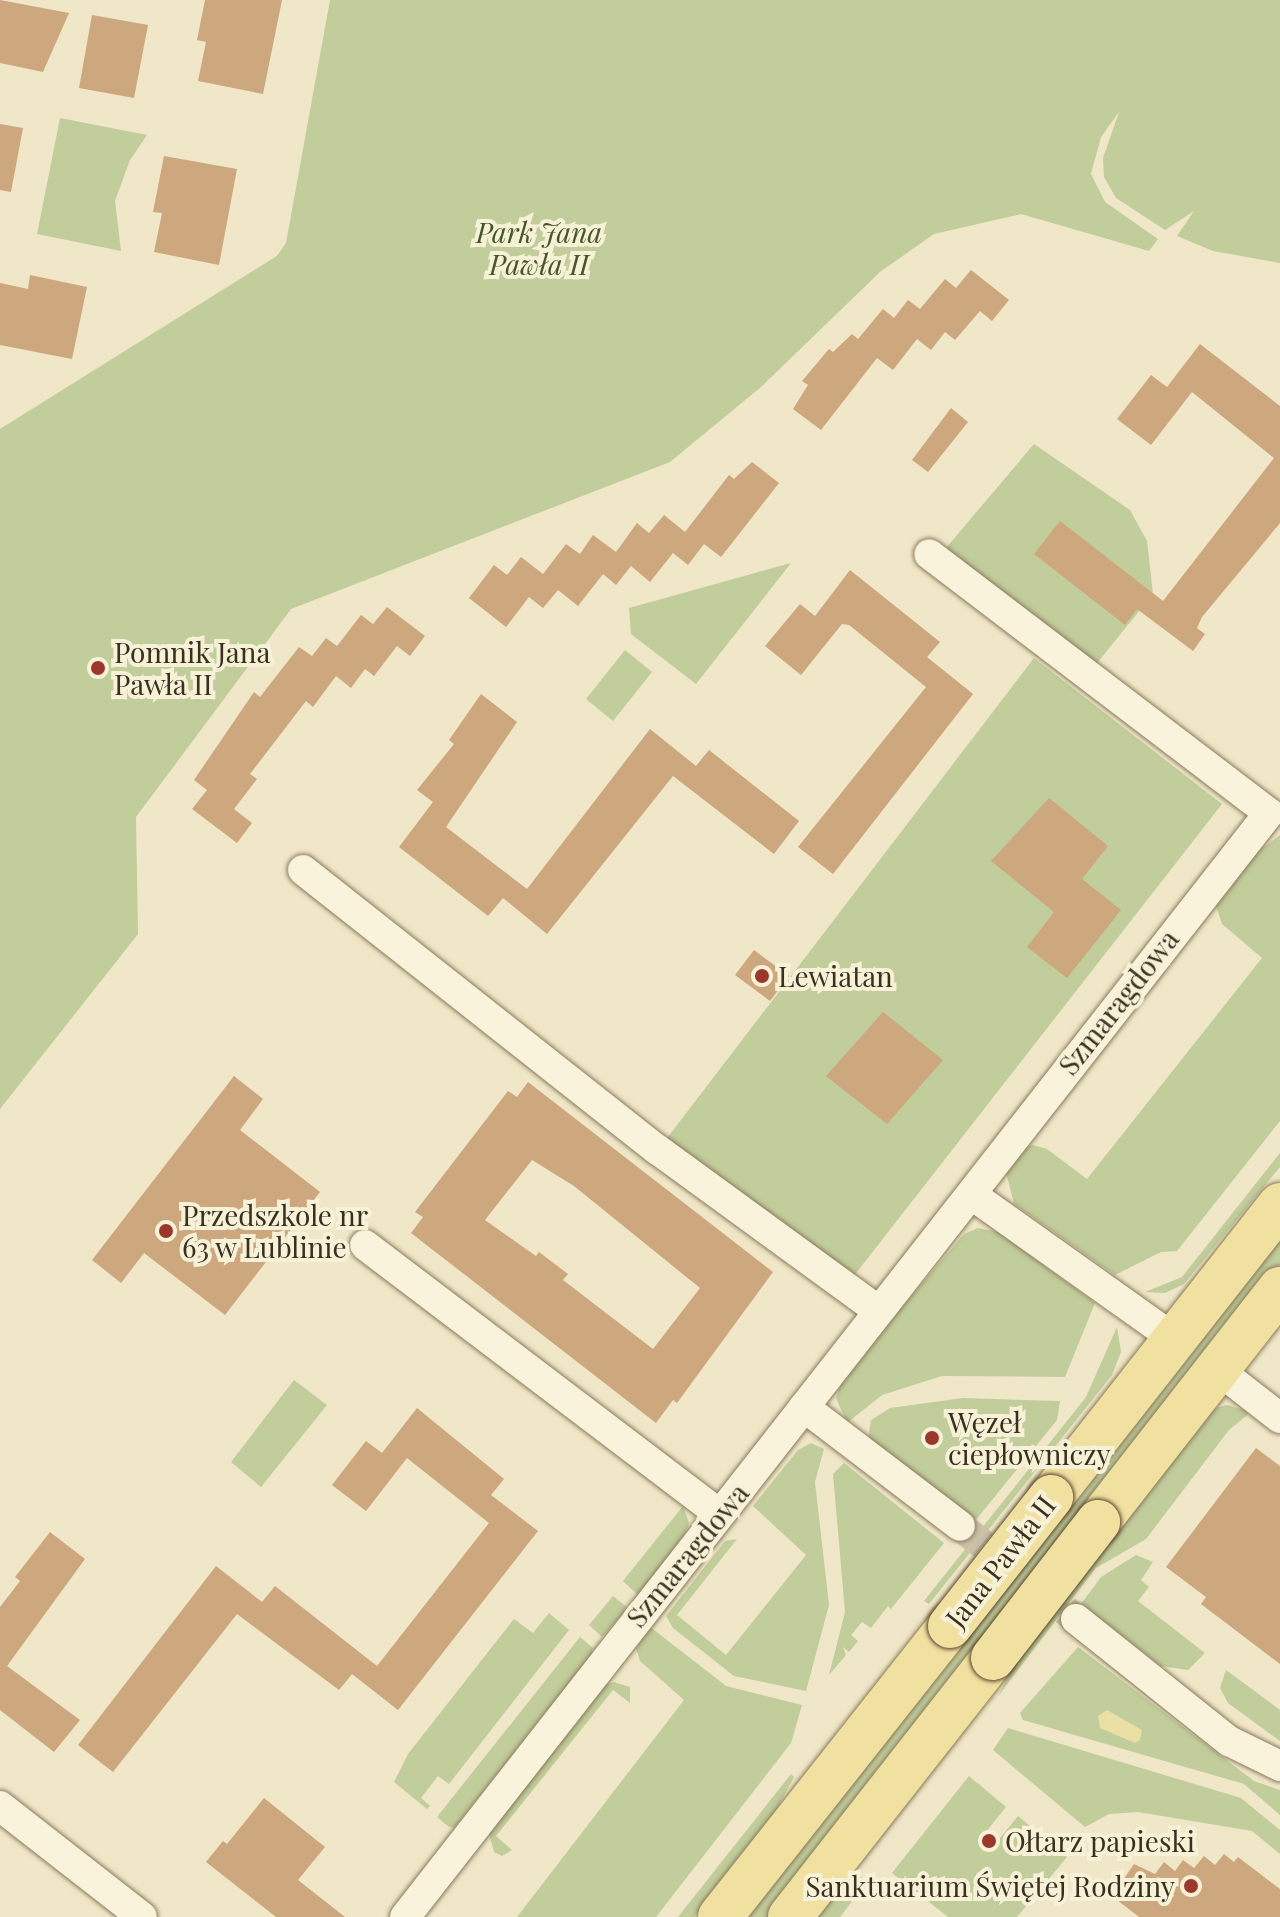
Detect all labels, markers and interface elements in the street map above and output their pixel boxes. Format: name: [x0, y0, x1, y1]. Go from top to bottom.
park label: Park Jana Pawła II: [476, 215, 602, 281]
place label: Pomnik Jana Pawła II: [114, 635, 271, 701]
marker: Pomnik Jana Pawła II: [89, 659, 107, 677]
street label: Szmaragdowa: [1051, 923, 1185, 1081]
place label: Lewiatan: [778, 959, 893, 993]
marker: Lewiatan: [753, 967, 771, 985]
place label: Przedszkole nr 63 w Lublinie: [182, 1198, 368, 1264]
marker: Przedszkole nr 63 w Lublinie: [157, 1222, 175, 1240]
place label: Węzeł ciepłowniczy: [948, 1405, 1111, 1471]
marker: Węzeł ciepłowniczy: [923, 1429, 941, 1447]
street label: Szmaragdowa: [619, 1476, 755, 1634]
street label: Jana Pawła II: [938, 1488, 1062, 1634]
place label: Ołtarz papieski: [1005, 1824, 1195, 1858]
marker: Ołtarz papieski: [980, 1832, 998, 1850]
place label: Sanktuarium Świętej Rodziny: [805, 1869, 1175, 1903]
marker: Sanktuarium Świętej Rodziny: [1182, 1877, 1200, 1895]

